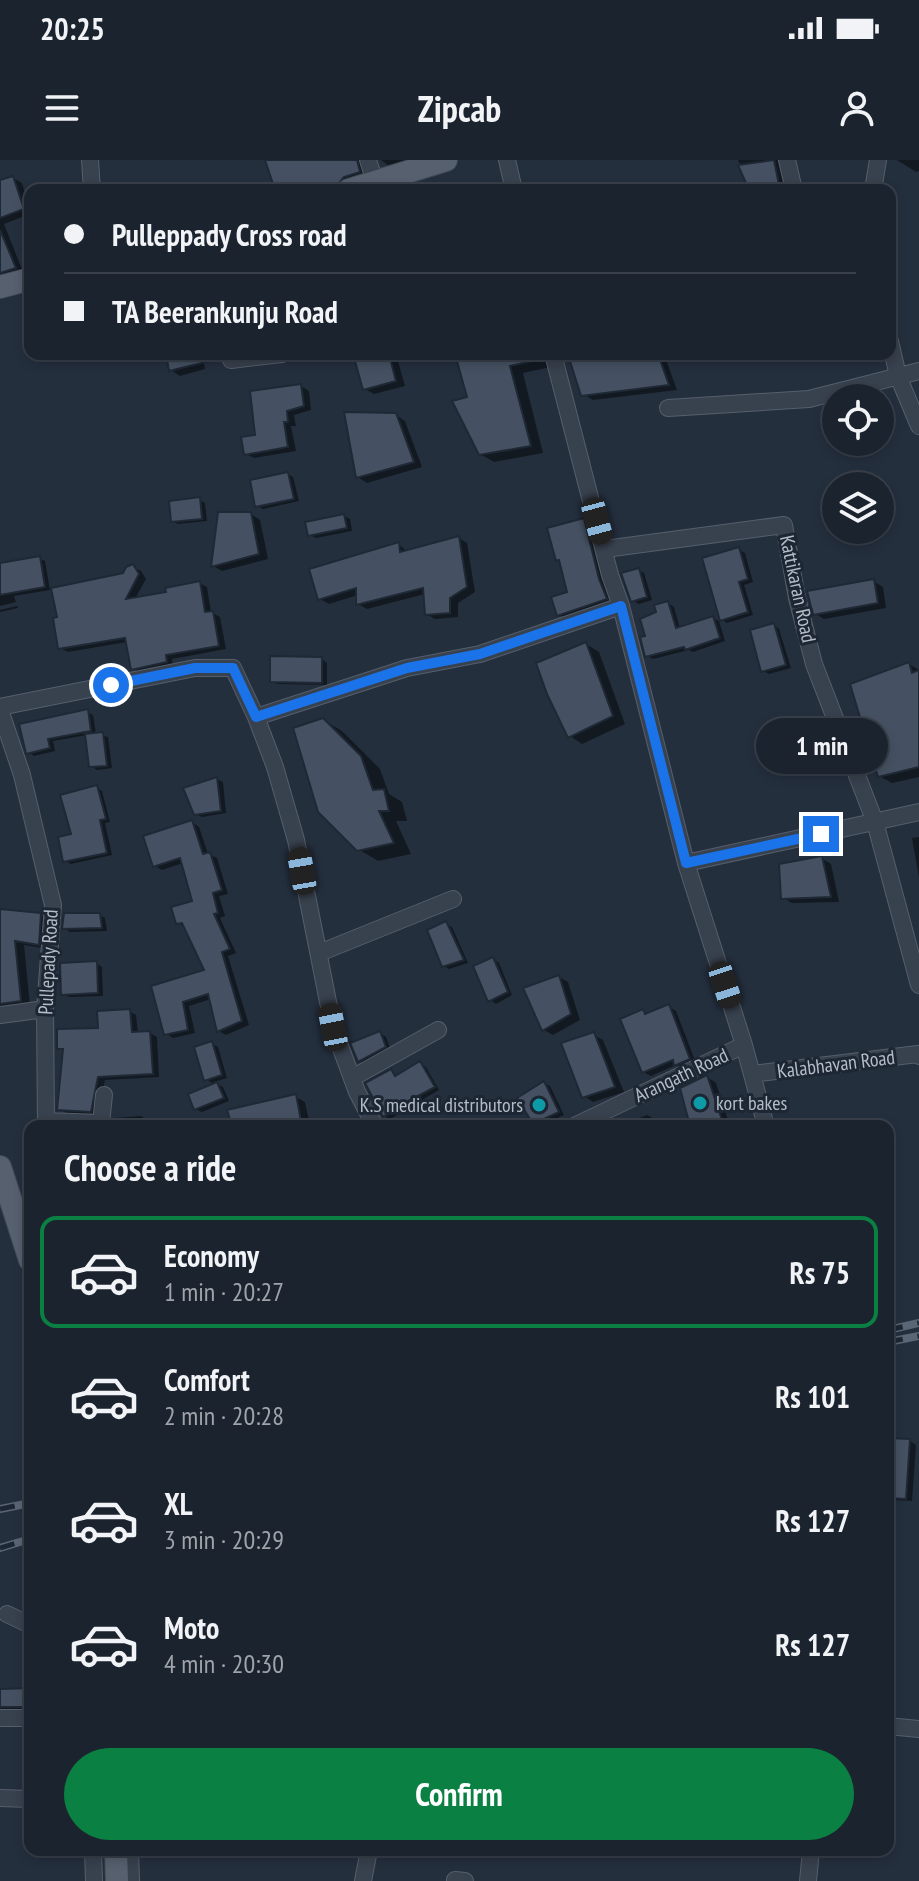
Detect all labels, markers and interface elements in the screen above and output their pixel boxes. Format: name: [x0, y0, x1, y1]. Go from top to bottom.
text: 20:25: [40, 9, 105, 48]
text: Zipcab: [418, 85, 501, 132]
icon: menu: [40, 86, 84, 130]
icon: person: [835, 86, 879, 130]
text: Pulleppady Cross road: [112, 215, 347, 254]
text: TA Beerankunju Road: [112, 292, 338, 331]
map controls: [822, 384, 894, 544]
button: locate: [822, 384, 894, 456]
button: layers: [822, 472, 894, 544]
car: [579, 495, 615, 547]
street label: Kattikaran Road: [774, 533, 822, 645]
route start: [93, 667, 129, 703]
callout: 1 min: [755, 718, 887, 774]
text: 1 min: [796, 729, 848, 762]
route end: [803, 816, 839, 852]
car: [286, 845, 318, 897]
street label: Pullepady Road: [32, 909, 64, 1015]
car: [706, 958, 744, 1012]
car: [317, 1001, 349, 1053]
street label: Arangath Road: [630, 1042, 732, 1108]
street label: Kalabhavan Road: [776, 1044, 896, 1084]
place label: kort bakes: [716, 1090, 787, 1116]
place label: K.S medical distributors: [360, 1092, 523, 1118]
marker: kort bakes: [691, 1094, 709, 1112]
marker: K.S medical distributors: [530, 1096, 548, 1114]
text: Choose a ride: [64, 1144, 236, 1191]
icon: car: [68, 1236, 140, 1308]
text: Economy: [164, 1236, 259, 1275]
text: Rs 75: [790, 1253, 850, 1292]
text: 1 min · 20:27: [164, 1275, 284, 1308]
icon: car: [68, 1360, 140, 1432]
text: Comfort: [164, 1360, 250, 1399]
text: Rs 101: [775, 1377, 850, 1416]
text: 2 min · 20:28: [164, 1399, 284, 1432]
icon: car: [68, 1484, 140, 1556]
text: XL: [164, 1484, 193, 1523]
text: Rs 127: [775, 1501, 850, 1540]
text: 3 min · 20:29: [164, 1523, 284, 1556]
icon: car: [68, 1608, 140, 1680]
text: Moto: [164, 1608, 219, 1647]
text: Rs 127: [775, 1625, 850, 1664]
text: 4 min · 20:30: [164, 1647, 284, 1680]
button: Confirm: [64, 1748, 854, 1840]

